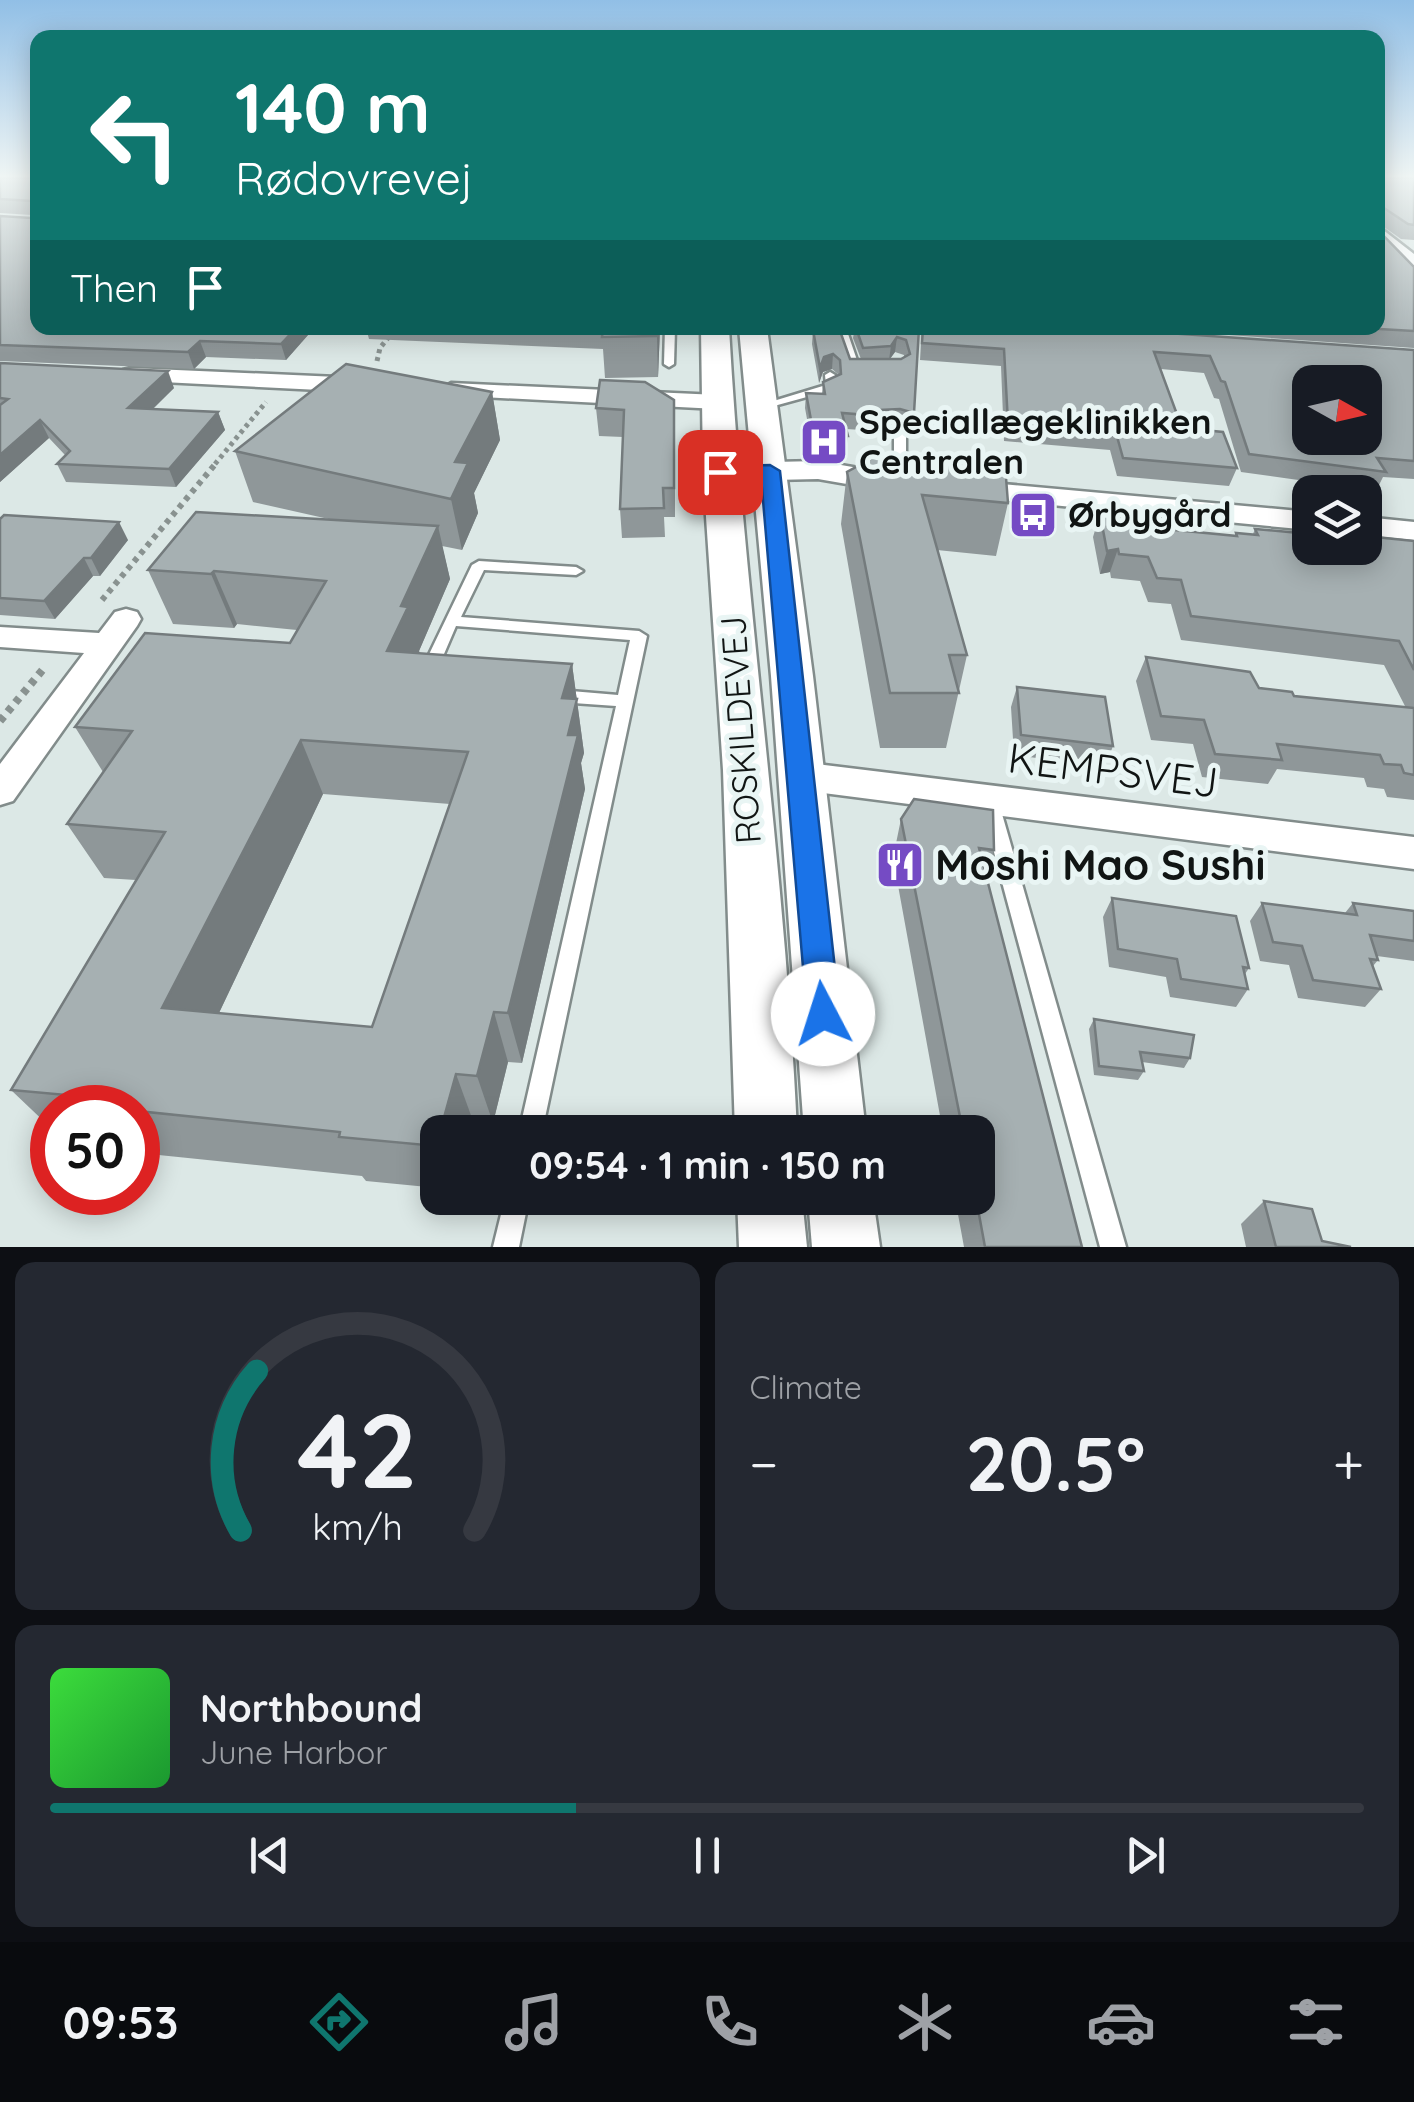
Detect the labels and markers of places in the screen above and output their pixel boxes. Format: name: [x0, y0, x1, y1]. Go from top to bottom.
place label: Speciallægeklinikken Centralen: [859, 399, 1212, 483]
hospital icon: Speciallægeklinikken Centralen: [798, 416, 850, 468]
pin: [678, 430, 763, 515]
bus stop icon: Ørbygård: [1007, 489, 1059, 541]
place label: Ørbygård: [1068, 492, 1232, 536]
place label: Moshi Mao Sushi: [935, 838, 1265, 891]
restaurant icon: Moshi Mao Sushi: [874, 839, 926, 891]

